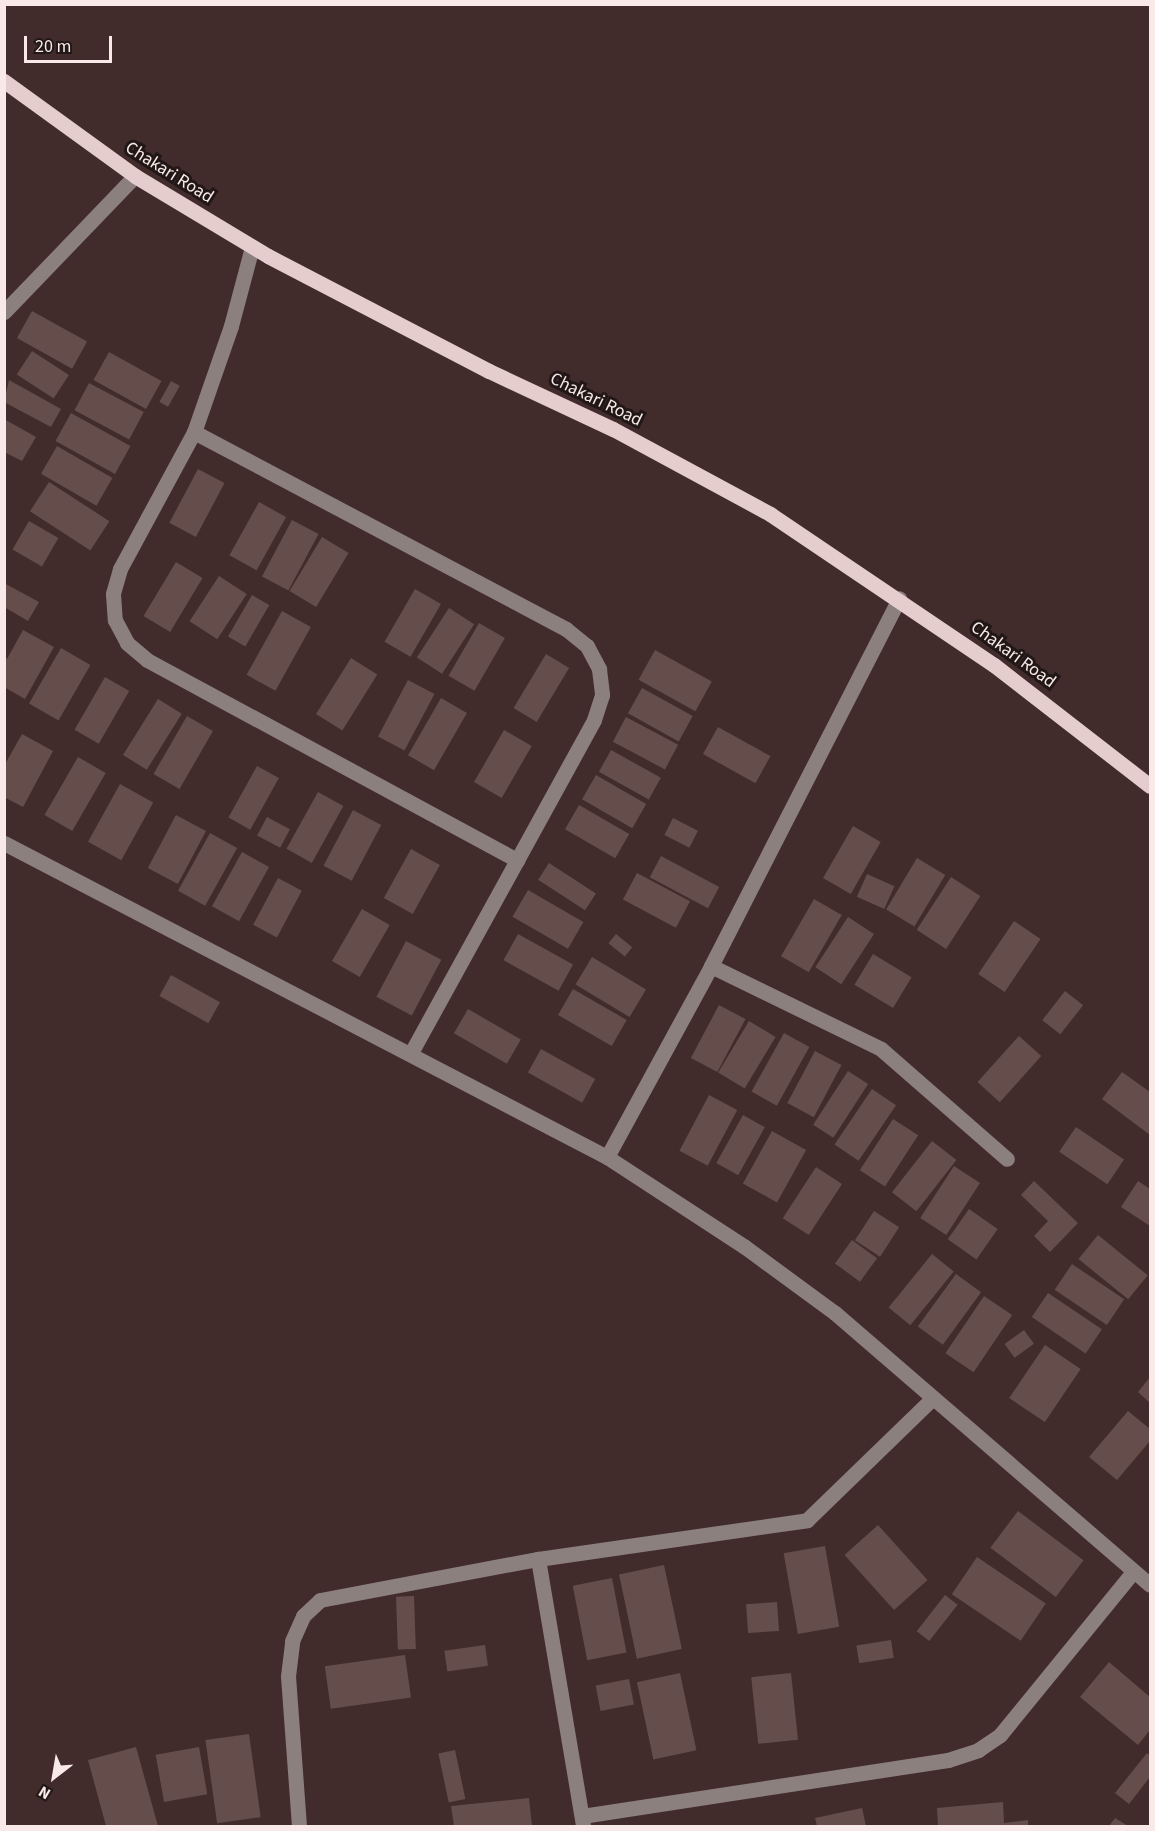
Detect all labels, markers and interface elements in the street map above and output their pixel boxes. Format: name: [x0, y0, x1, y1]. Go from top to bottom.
scale bar: [27, 24, 116, 62]
text: 20 m: [35, 34, 71, 59]
street label: Chakari Road: [121, 137, 217, 209]
street label: Chakari Road: [546, 368, 646, 432]
street label: Chakari Road: [966, 617, 1060, 693]
north arrow: [24, 1747, 84, 1807]
text: N: [35, 1780, 55, 1805]

